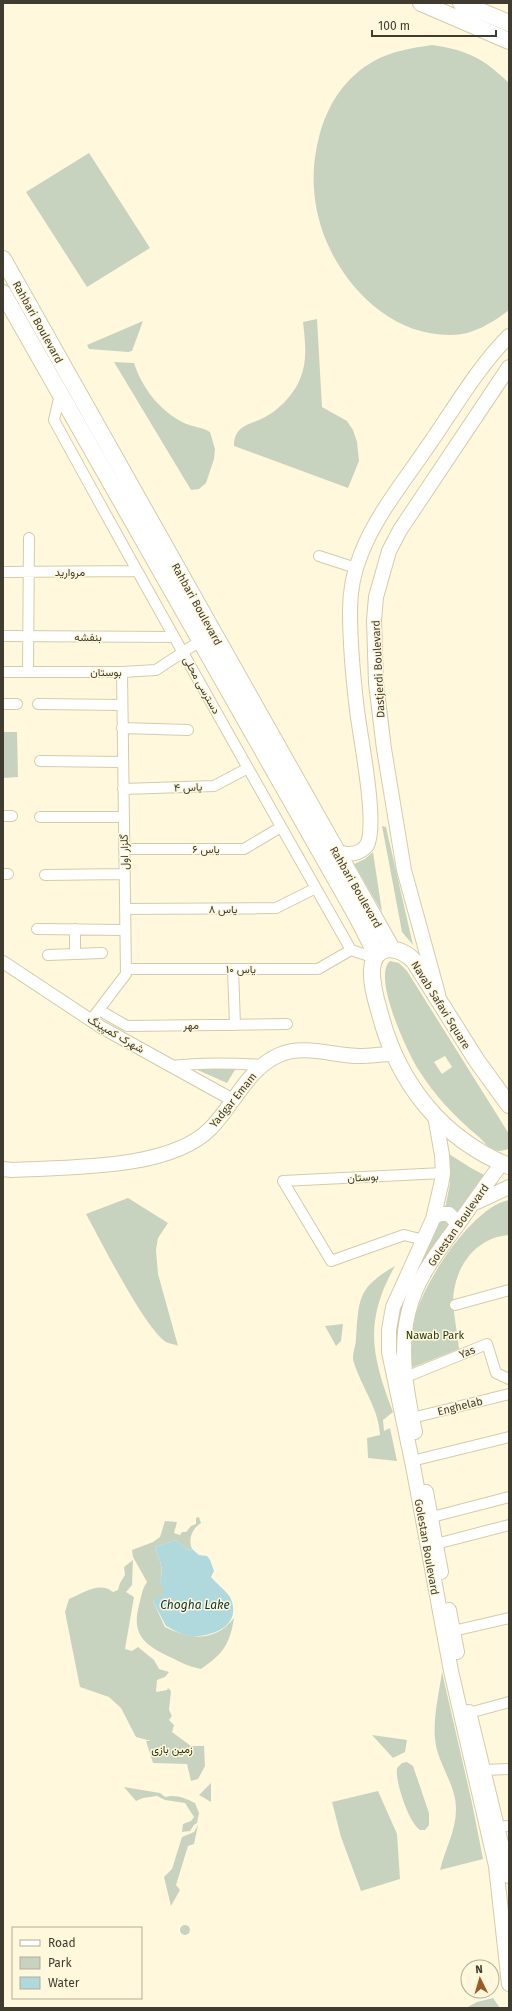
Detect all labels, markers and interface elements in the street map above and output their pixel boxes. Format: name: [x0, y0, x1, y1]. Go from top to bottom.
scale bar: [372, 12, 496, 38]
text: 100 m: [378, 19, 410, 33]
street label: Rahbari Boulevard: [10, 279, 66, 366]
street label: Rahbari Boulevard: [169, 561, 225, 648]
street label: مروارید: [55, 566, 85, 579]
street label: Dastjerdi Boulevard: [369, 620, 388, 718]
street label: بنفشه: [74, 631, 102, 644]
street label: دسترسی محلی: [180, 654, 223, 716]
street label: بوستان: [90, 666, 122, 679]
street label: یاس ۴: [174, 781, 202, 794]
street label: گلزار اول: [118, 834, 131, 870]
street label: یاس ۶: [192, 843, 220, 856]
street label: Rahbari Boulevard: [327, 844, 384, 930]
street label: یاس ۸: [209, 903, 237, 916]
street label: Navab Safavi Square: [408, 959, 473, 1052]
street label: یاس ۱۰: [226, 963, 256, 976]
street label: شهرک کمپینگ: [84, 1013, 147, 1057]
street label: مهر: [182, 1019, 199, 1032]
street label: Yadgar Emam: [207, 1070, 260, 1130]
street label: بوستان: [347, 1170, 379, 1185]
street label: Golestan Boulevard: [425, 1182, 492, 1269]
park label: Nawab Park: [406, 1329, 465, 1342]
street label: Yas: [457, 1343, 477, 1362]
street label: Enghelab: [436, 1395, 484, 1418]
street label: Golestan Boulevard: [412, 1498, 441, 1596]
water label: Chogha Lake: [160, 1598, 230, 1612]
park label: زمین بازی: [151, 1743, 193, 1756]
legend: [12, 1927, 142, 1999]
text: Road: [48, 1936, 76, 1950]
text: Park: [48, 1956, 72, 1970]
north arrow: [460, 1959, 500, 1999]
text: N: [475, 1963, 483, 1976]
text: Water: [48, 1976, 80, 1990]

